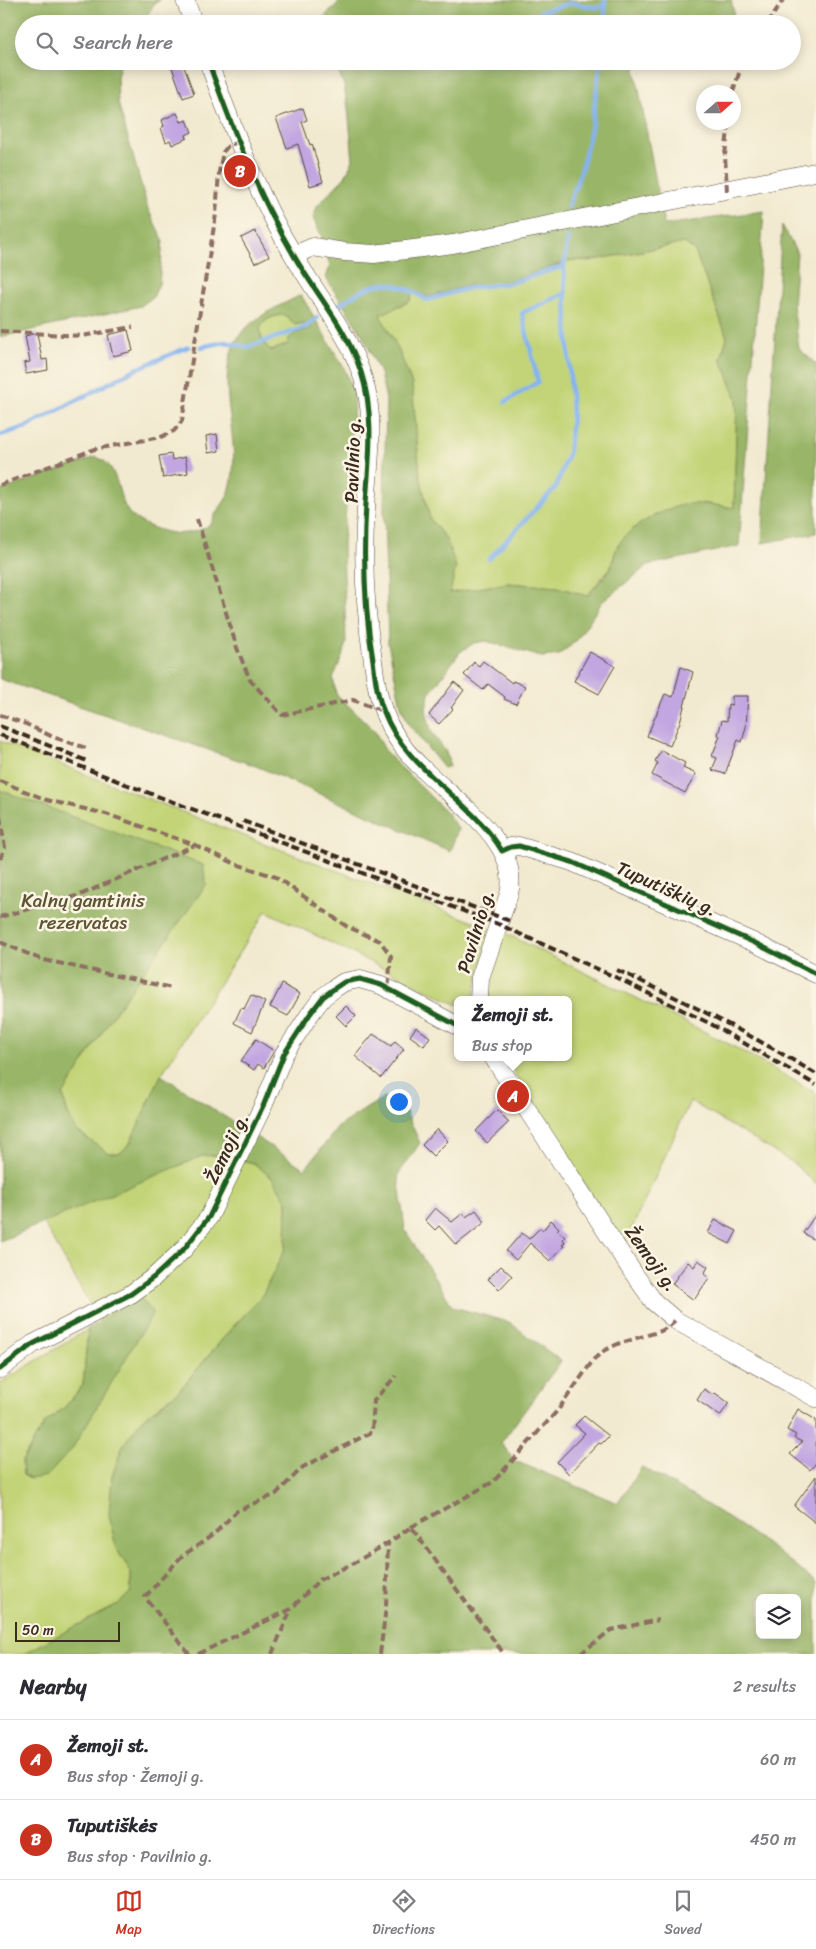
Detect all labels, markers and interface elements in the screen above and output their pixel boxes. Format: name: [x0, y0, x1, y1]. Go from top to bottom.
search box: [15, 15, 801, 70]
text: Search here: [73, 26, 173, 59]
icon: search: [33, 29, 61, 57]
north arrow: [696, 85, 741, 130]
pin: B: [224, 152, 256, 190]
street label: Pavilnio g.: [335, 416, 370, 504]
street label: Tuputiškių g.: [611, 852, 723, 925]
park label: Kalnų gamtinis rezervatas: [21, 884, 145, 939]
street label: Pavilnio g.: [447, 885, 504, 977]
popup: [454, 996, 572, 1061]
text: Žemoji st.: [472, 998, 554, 1031]
text: Bus stop: [472, 1031, 532, 1060]
pin: A: [497, 1077, 529, 1115]
your location: [386, 1089, 412, 1115]
street label: Žemoji g.: [195, 1107, 258, 1190]
street label: Žemoji g.: [616, 1218, 687, 1299]
map controls: [756, 1594, 801, 1639]
button: layers: [756, 1594, 801, 1639]
text: 50 m: [22, 1618, 54, 1643]
scale bar: [15, 1619, 120, 1642]
text: Nearby: [20, 1668, 86, 1706]
text: 2 results: [733, 1672, 796, 1701]
text: Žemoji st.: [67, 1729, 150, 1762]
text: A: [31, 1745, 41, 1774]
text: 60 m: [760, 1745, 796, 1774]
text: Bus stop · Žemoji g.: [67, 1762, 204, 1791]
text: Tuputiškės: [67, 1809, 157, 1842]
text: B: [31, 1825, 41, 1854]
text: 450 m: [750, 1825, 796, 1854]
text: Bus stop · Pavilnio g.: [67, 1842, 213, 1871]
tab: Map: [115, 1887, 143, 1942]
tab: Directions: [372, 1887, 435, 1942]
tab: Saved: [664, 1887, 701, 1942]

